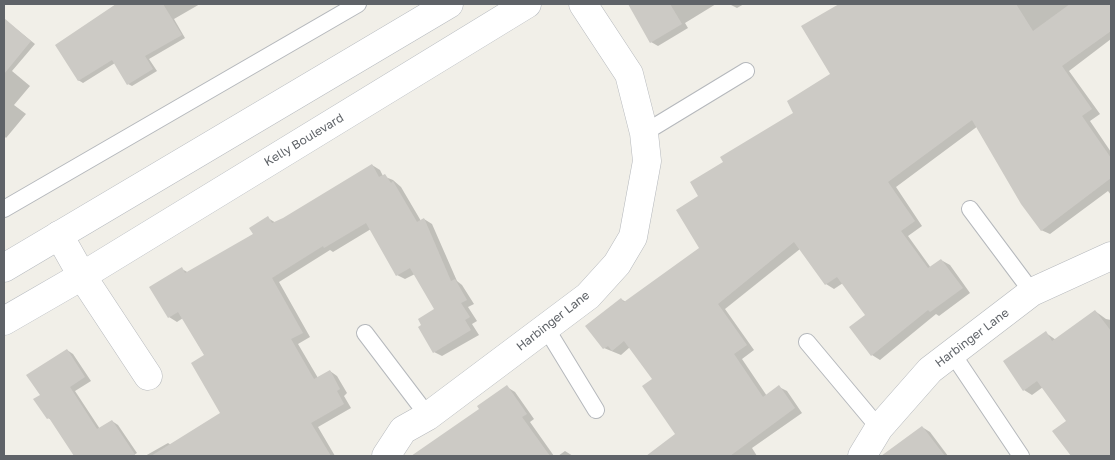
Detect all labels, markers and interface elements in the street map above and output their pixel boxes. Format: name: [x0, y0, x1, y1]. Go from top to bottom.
street label: Kelly Boulevard: [262, 111, 346, 169]
street label: Harbinger Lane: [514, 288, 592, 354]
street label: Harbinger Lane: [932, 306, 1012, 370]

